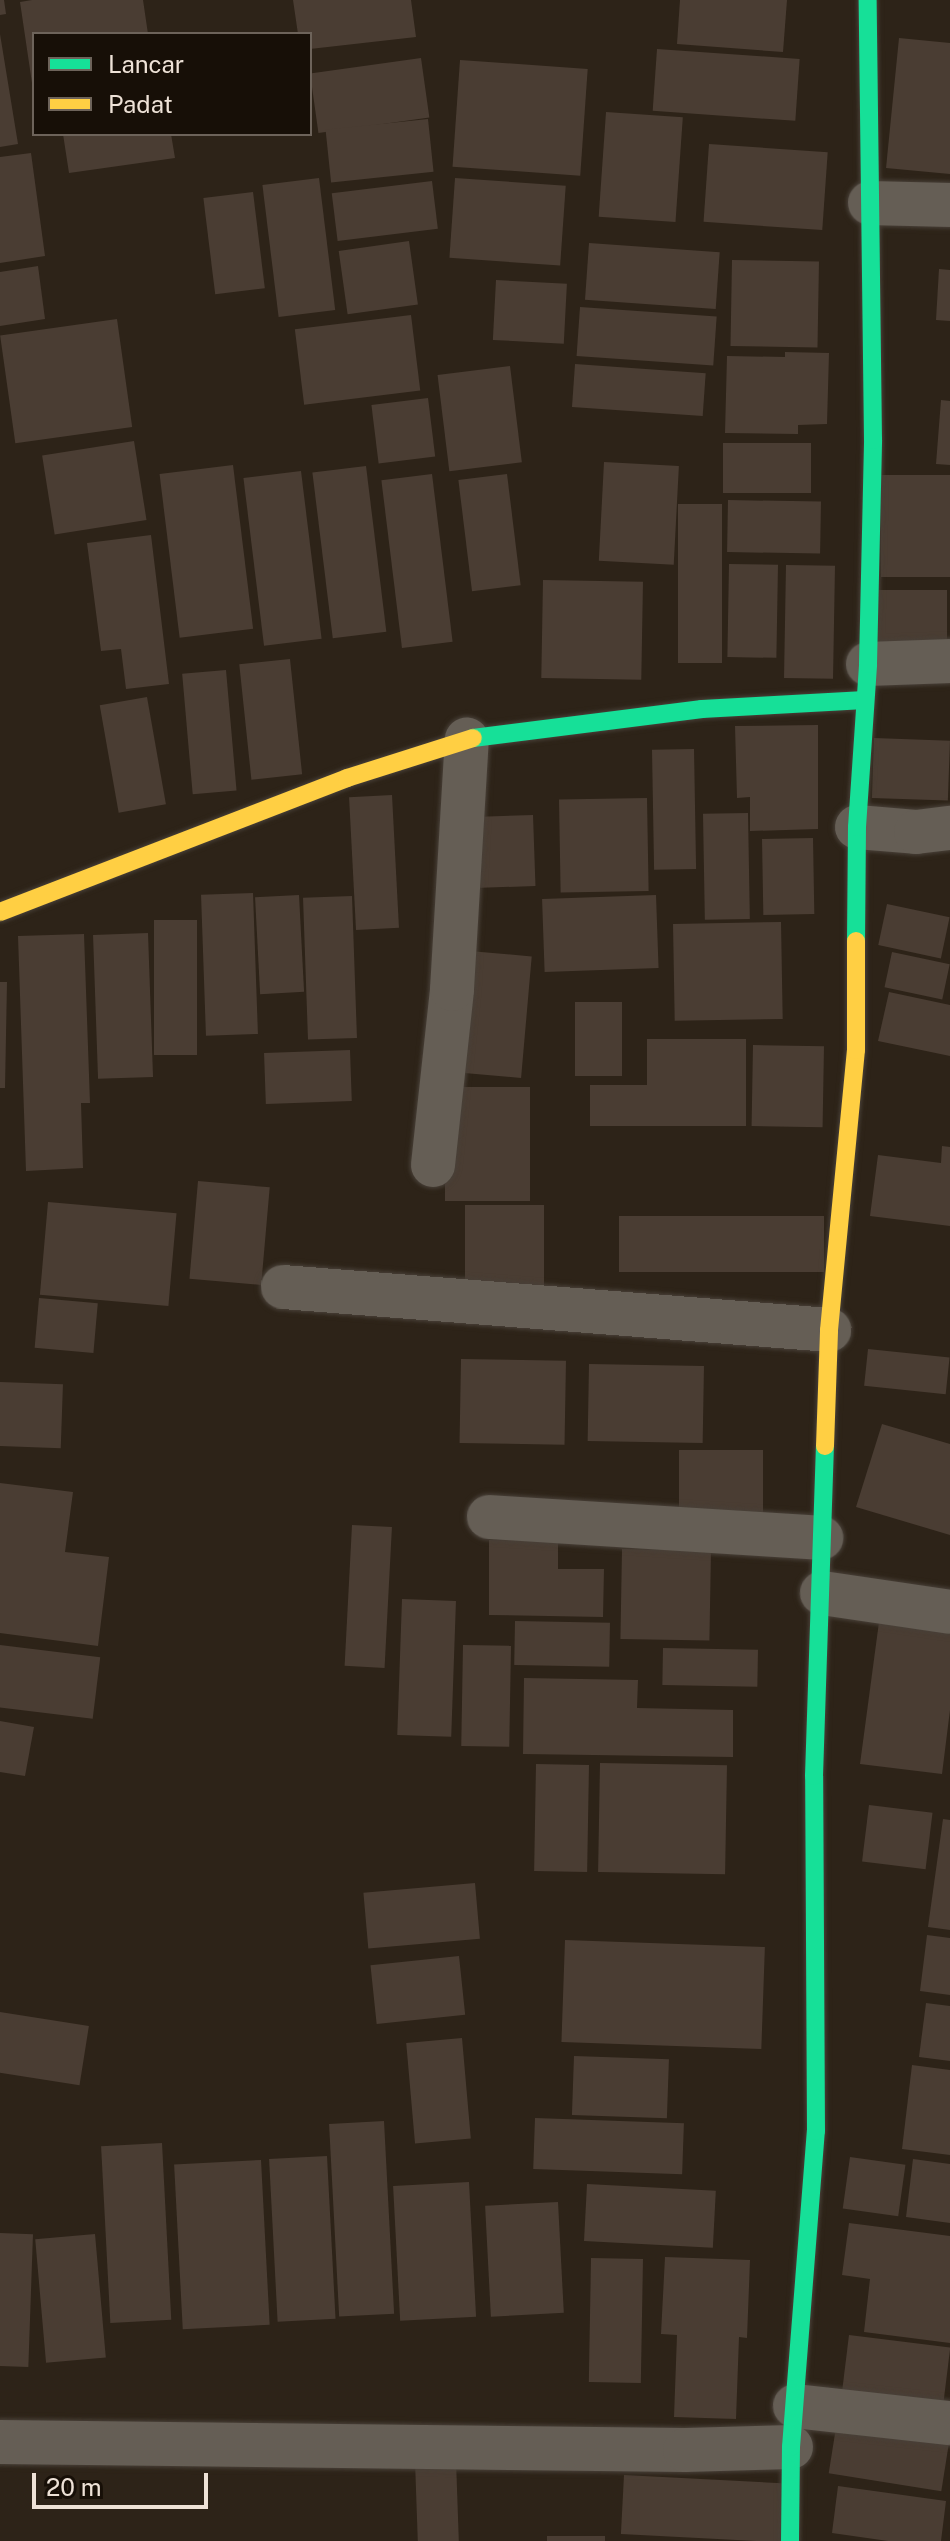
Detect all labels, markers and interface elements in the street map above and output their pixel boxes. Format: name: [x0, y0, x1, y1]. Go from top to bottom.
legend: [32, 32, 312, 136]
text: Lancar: [108, 50, 184, 78]
text: Padat: [108, 90, 173, 118]
scale bar: [36, 2457, 212, 2507]
text: 20 m: [46, 2473, 102, 2501]

